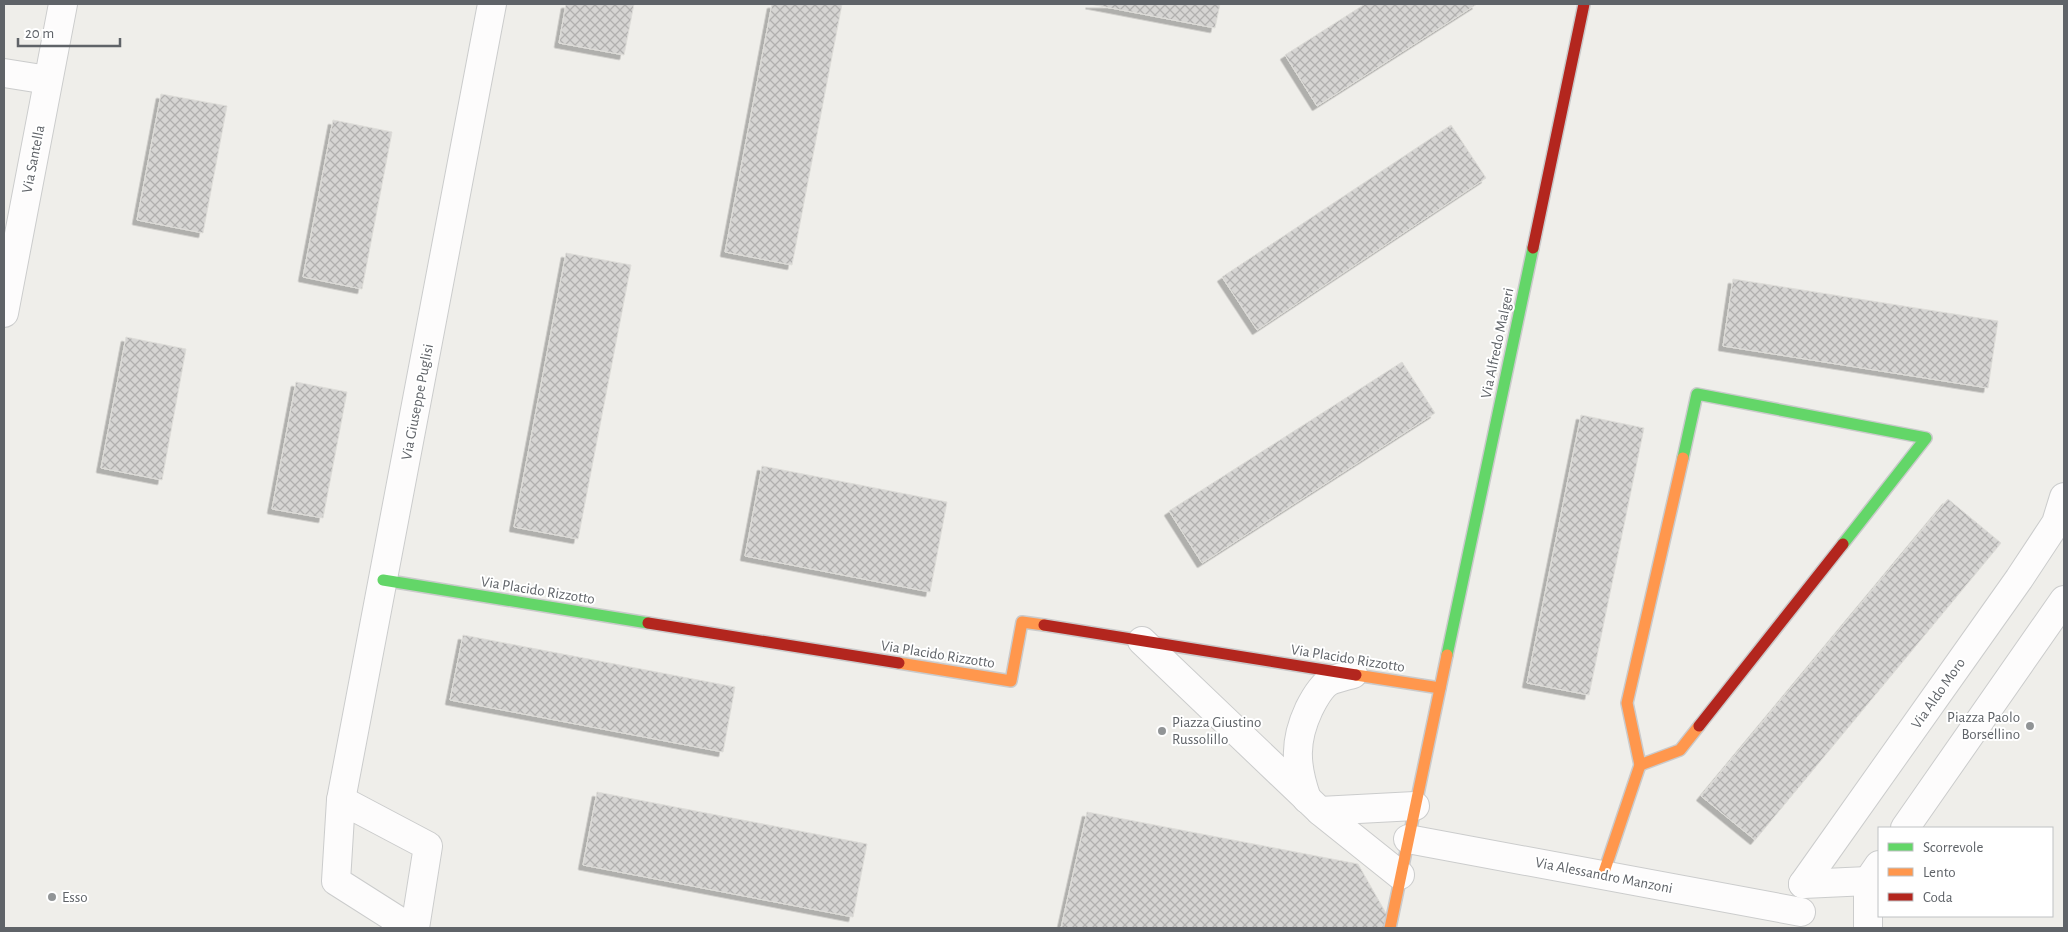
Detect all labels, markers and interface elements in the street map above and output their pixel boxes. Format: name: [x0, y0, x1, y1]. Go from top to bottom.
scale bar: [18, 15, 120, 47]
text: 20 m: [25, 26, 54, 41]
street label: Via Santella: [20, 124, 47, 194]
street label: Via Alfredo Malgeri: [1478, 286, 1517, 400]
street label: Via Giuseppe Puglisi: [399, 343, 436, 461]
street label: Via Placido Rizzotto: [480, 574, 596, 607]
street label: Via Placido Rizzotto: [880, 638, 996, 671]
street label: Via Placido Rizzotto: [1290, 642, 1406, 675]
street label: Via Aldo Moro: [1909, 655, 1968, 731]
place label: Piazza Paolo Borsellino: [1947, 710, 2020, 742]
place label: Piazza Giustino Russolillo: [1172, 715, 1261, 747]
marker: Piazza Paolo Borsellino: [2024, 720, 2036, 732]
marker: Piazza Giustino Russolillo: [1156, 725, 1168, 737]
legend: [1878, 827, 2053, 917]
text: Scorrevole: [1923, 840, 1984, 855]
street label: Via Alessandro Manzoni: [1534, 855, 1674, 896]
text: Lento: [1923, 865, 1956, 880]
place label: Esso: [62, 890, 88, 905]
text: Coda: [1923, 890, 1953, 905]
marker: Esso: [46, 891, 58, 903]

